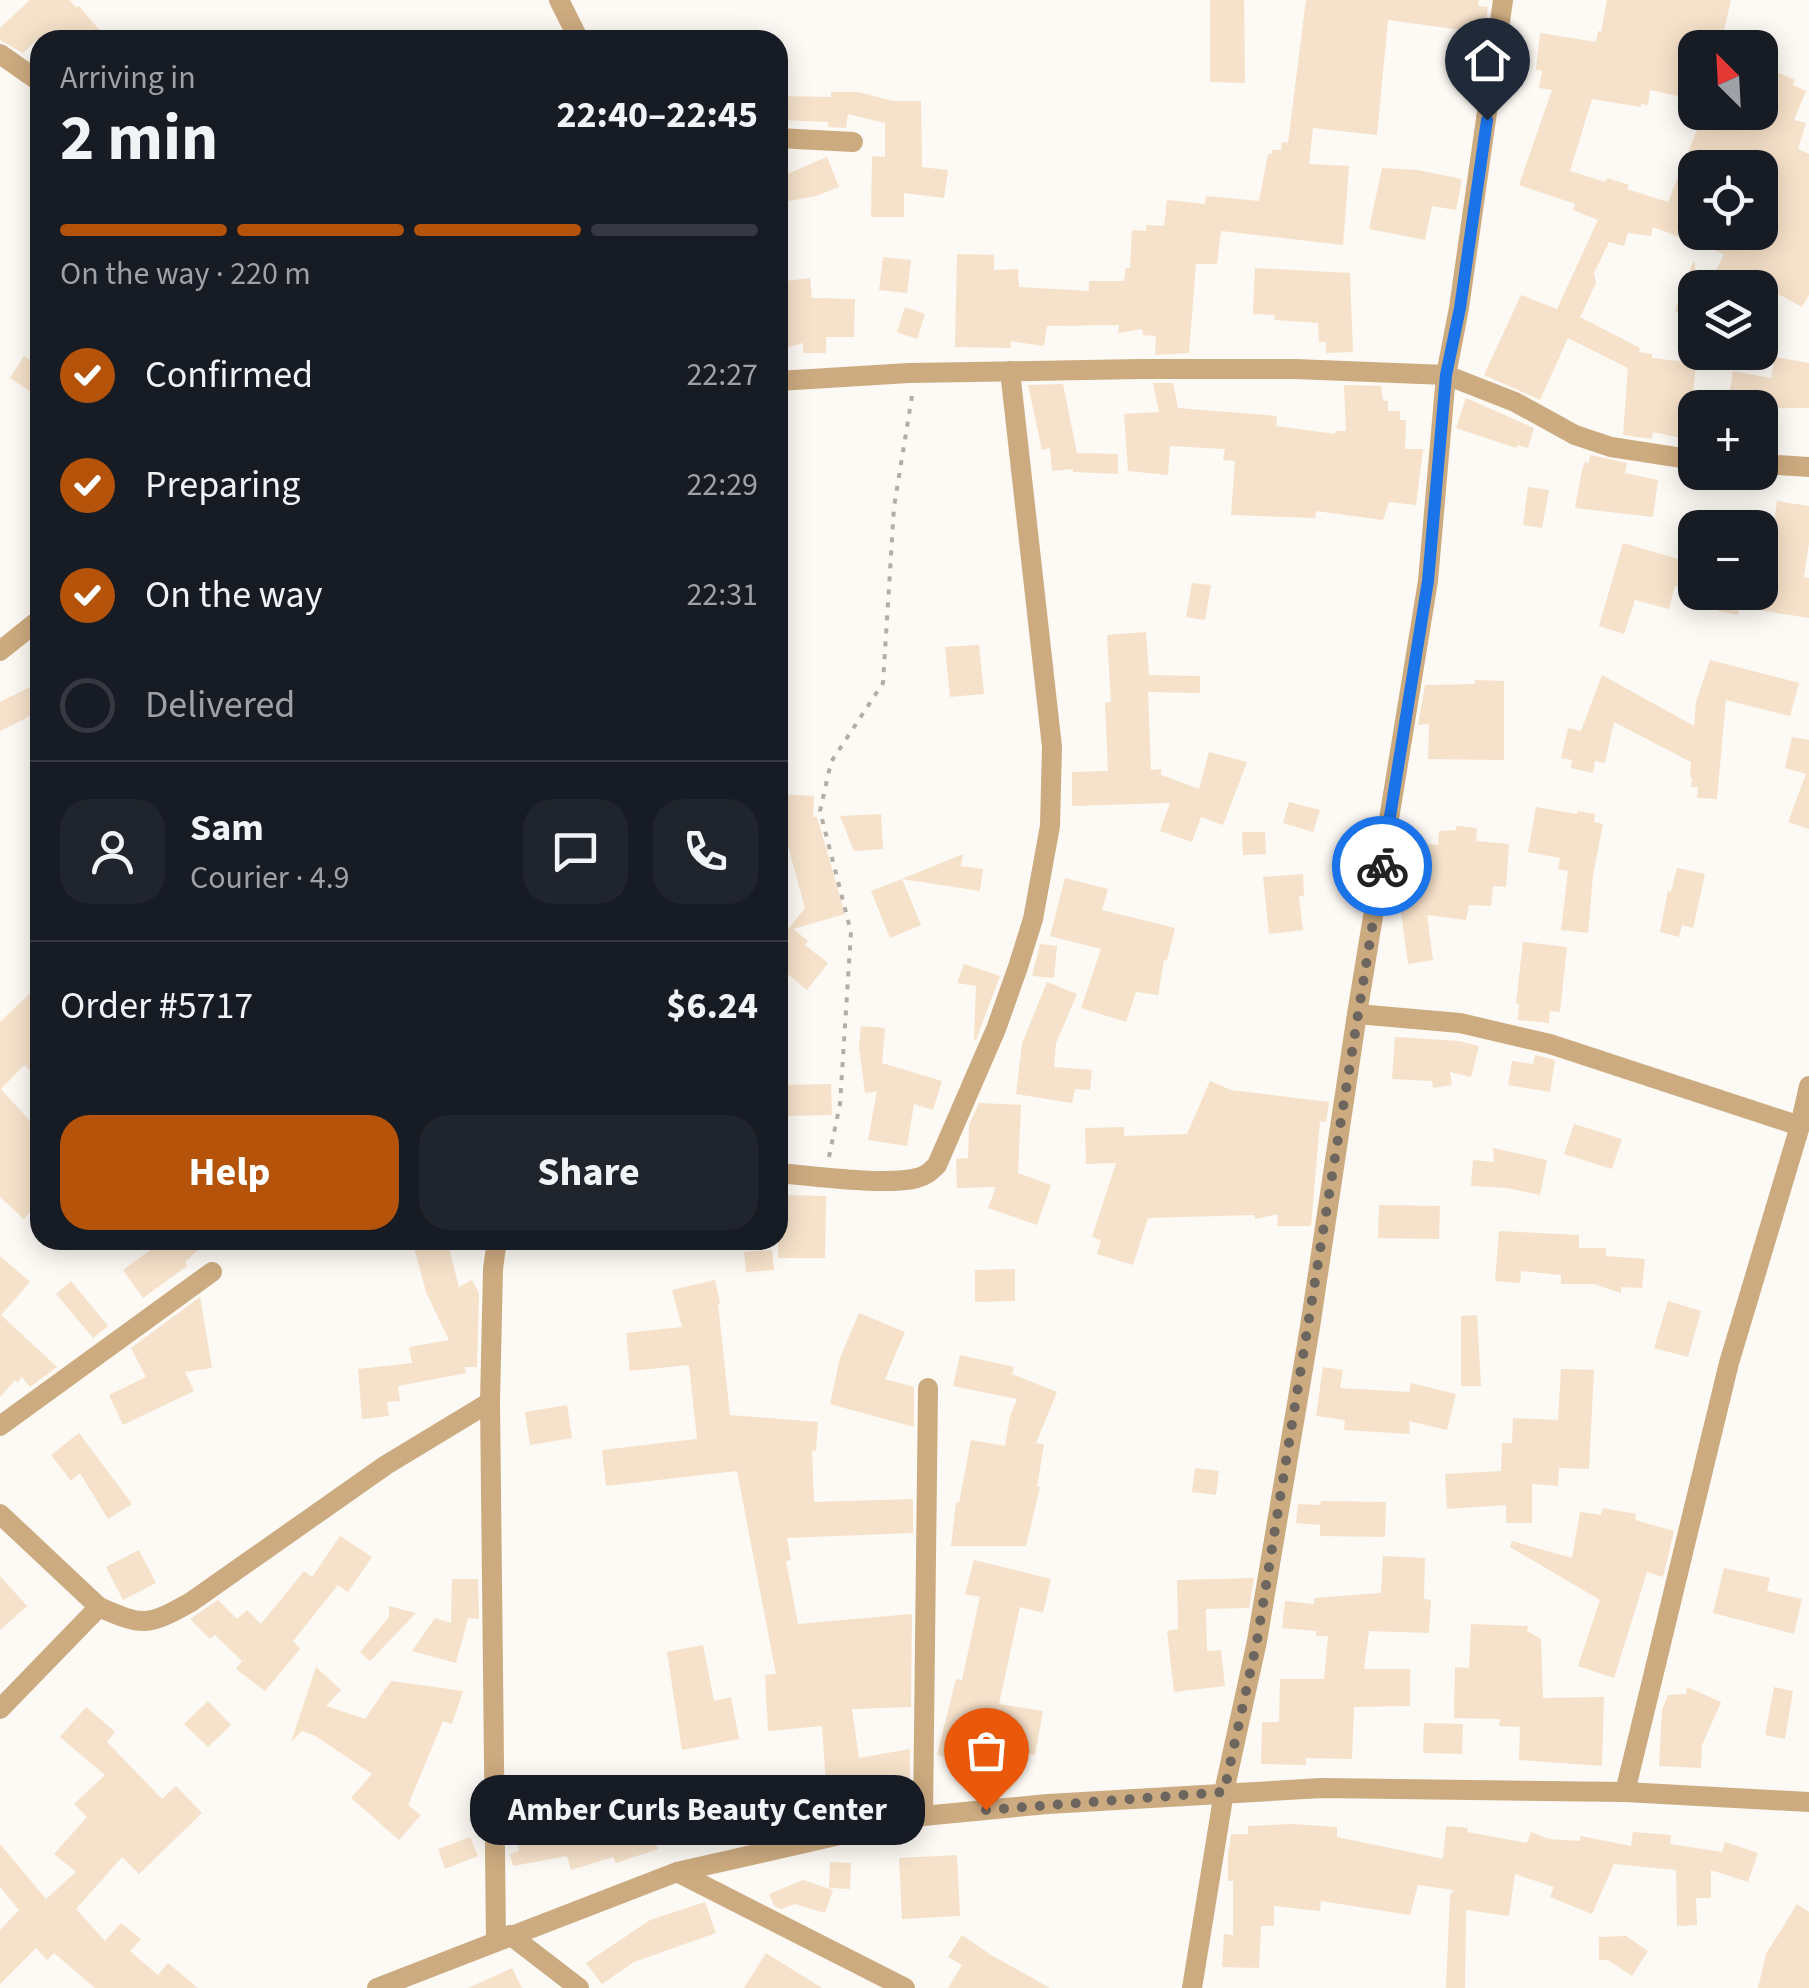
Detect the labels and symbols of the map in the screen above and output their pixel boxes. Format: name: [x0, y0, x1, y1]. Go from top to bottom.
pin: [1445, 18, 1530, 121]
north arrow: [1678, 30, 1778, 130]
courier: [1332, 816, 1432, 916]
pin: [944, 1708, 1029, 1811]
callout: Amber Curls Beauty Center: [471, 1775, 926, 1845]

